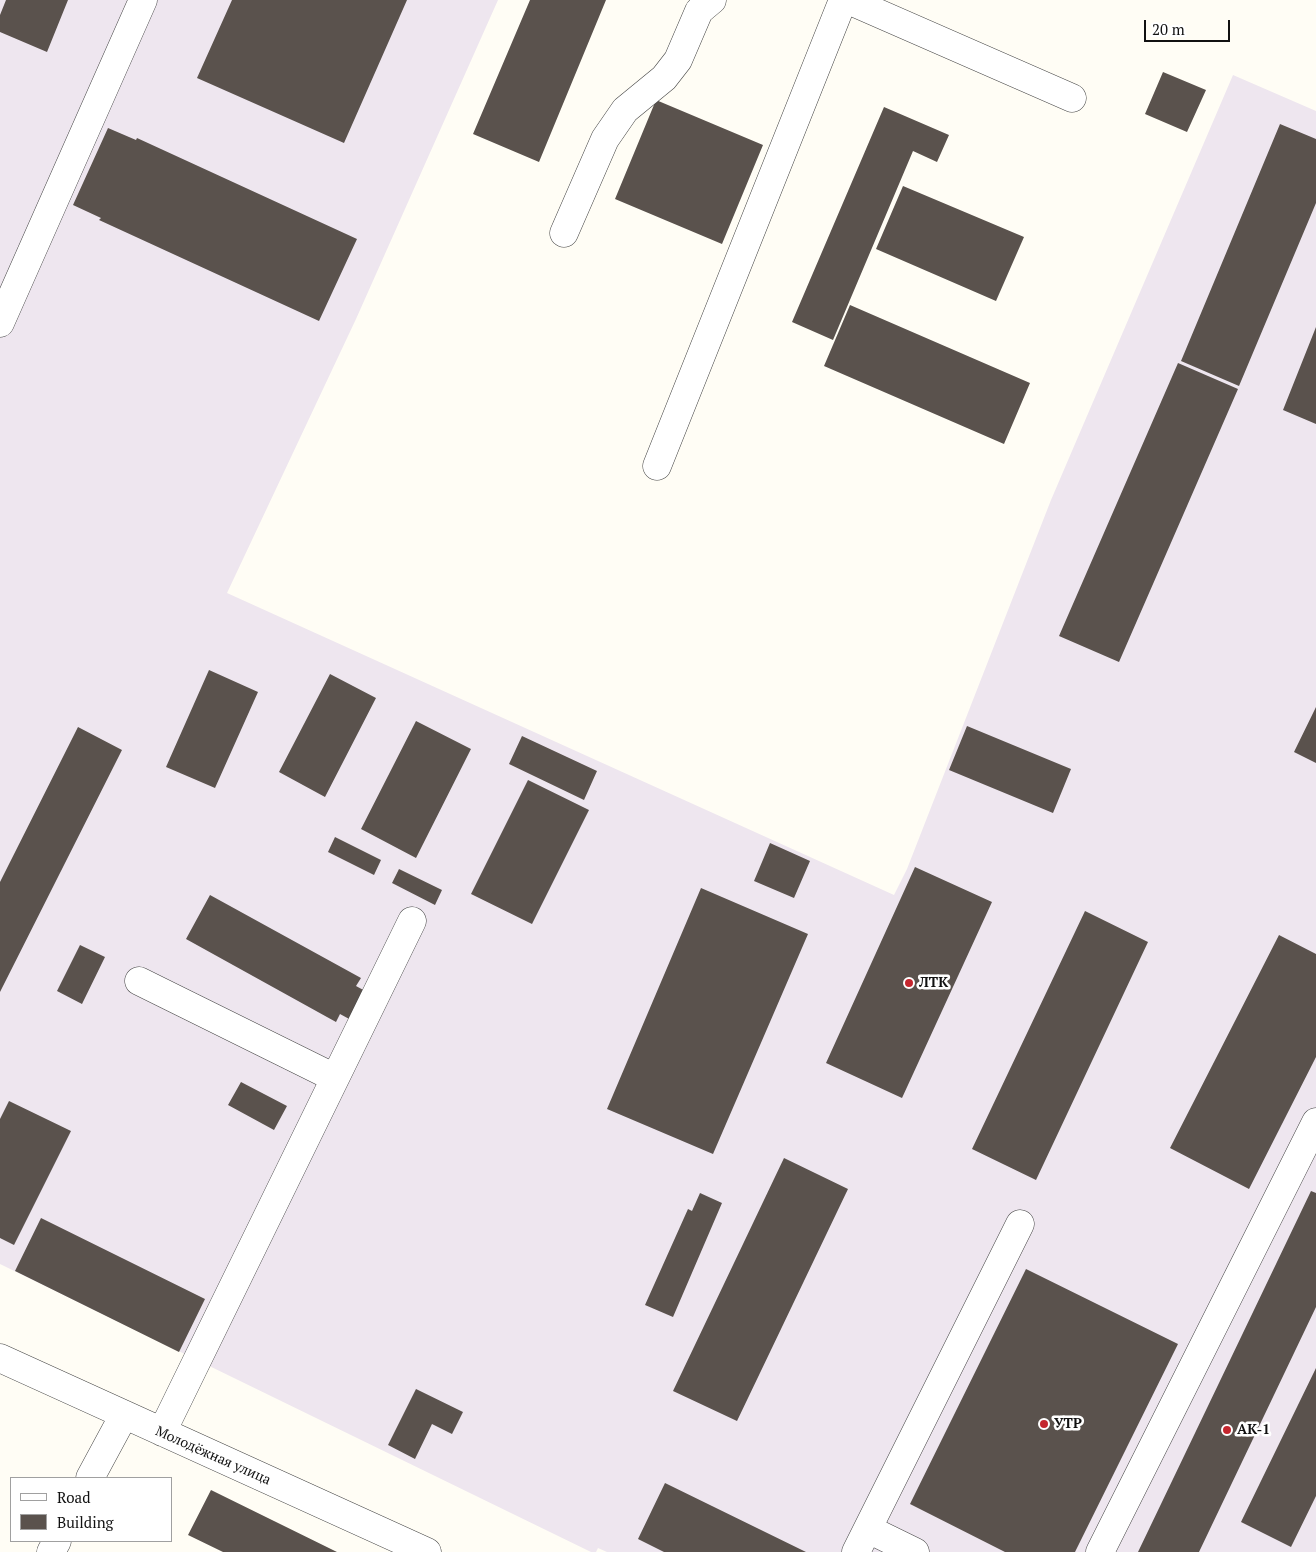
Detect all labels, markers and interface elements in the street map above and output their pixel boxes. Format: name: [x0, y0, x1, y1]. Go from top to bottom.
scale bar: [1146, 10, 1232, 42]
text: 20 m: [1152, 19, 1185, 39]
place label: ЛТК: [919, 975, 948, 991]
marker: ЛТК: [903, 977, 915, 989]
place label: УТР: [1054, 1416, 1082, 1432]
marker: УТР: [1038, 1418, 1050, 1430]
place label: АК-1: [1237, 1422, 1270, 1438]
street label: Молодёжная улица: [153, 1423, 273, 1489]
marker: АК-1: [1221, 1424, 1233, 1436]
legend: [10, 1477, 172, 1542]
text: Road: [57, 1487, 90, 1507]
text: Building: [57, 1512, 114, 1532]

